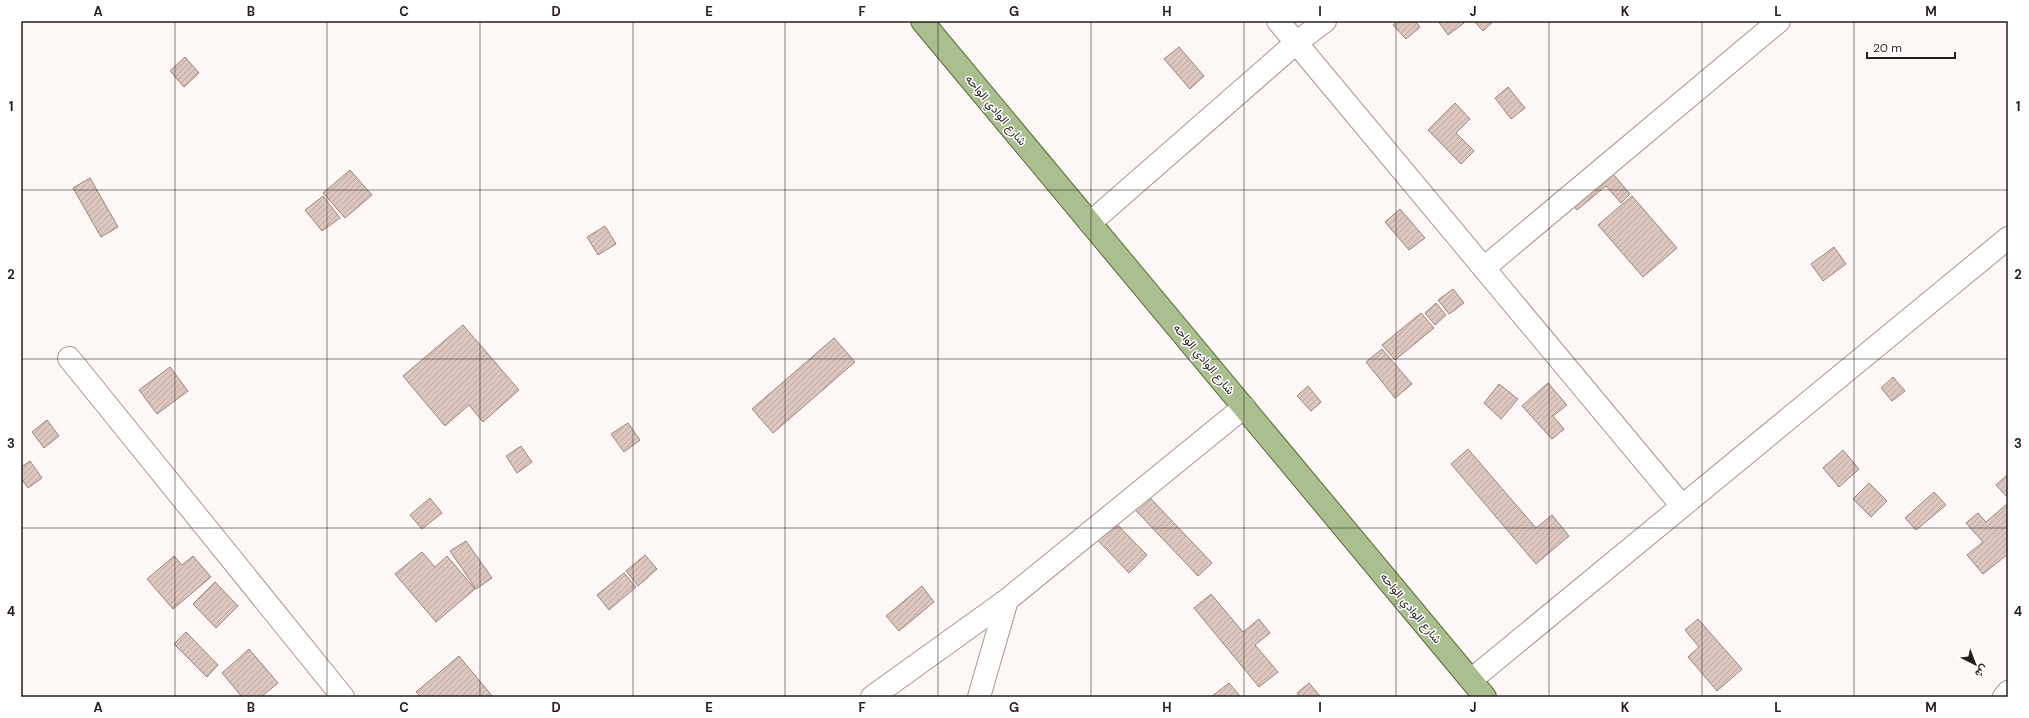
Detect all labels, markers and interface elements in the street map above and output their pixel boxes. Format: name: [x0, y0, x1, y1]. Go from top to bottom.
text: A: [93, 3, 103, 20]
text: B: [247, 3, 255, 20]
text: C: [399, 3, 409, 20]
text: D: [551, 3, 561, 20]
text: E: [705, 3, 713, 20]
text: F: [858, 3, 866, 20]
text: G: [1009, 3, 1019, 20]
text: H: [1162, 3, 1172, 20]
text: I: [1318, 3, 1322, 20]
text: J: [1469, 3, 1477, 20]
text: K: [1621, 3, 1630, 20]
text: L: [1774, 3, 1782, 20]
text: M: [1925, 3, 1937, 20]
scale bar: [1867, 34, 1955, 60]
text: 20 m: [1873, 40, 1902, 56]
street label: شارع الوادي الواحه: [960, 71, 1030, 150]
text: 1: [9, 98, 13, 115]
text: 1: [2016, 98, 2020, 115]
text: 2: [7, 266, 15, 283]
text: 2: [2014, 266, 2022, 283]
street label: شارع الوادي الواحه: [1168, 320, 1238, 399]
text: 3: [7, 435, 15, 452]
text: 3: [2014, 435, 2022, 452]
street label: شارع الوادي الواحه: [1375, 569, 1445, 648]
text: 4: [7, 603, 15, 620]
text: 4: [2014, 603, 2022, 620]
north arrow: [1955, 644, 1995, 684]
text: ش: [1972, 662, 1991, 681]
text: A: [93, 699, 103, 716]
text: B: [247, 699, 255, 716]
text: C: [399, 699, 409, 716]
text: D: [551, 699, 561, 716]
text: E: [705, 699, 713, 716]
text: F: [858, 699, 866, 716]
text: G: [1009, 699, 1019, 716]
text: H: [1162, 699, 1172, 716]
text: I: [1318, 699, 1322, 716]
text: J: [1469, 699, 1477, 716]
text: K: [1621, 699, 1630, 716]
text: L: [1774, 699, 1782, 716]
text: M: [1925, 699, 1937, 716]

